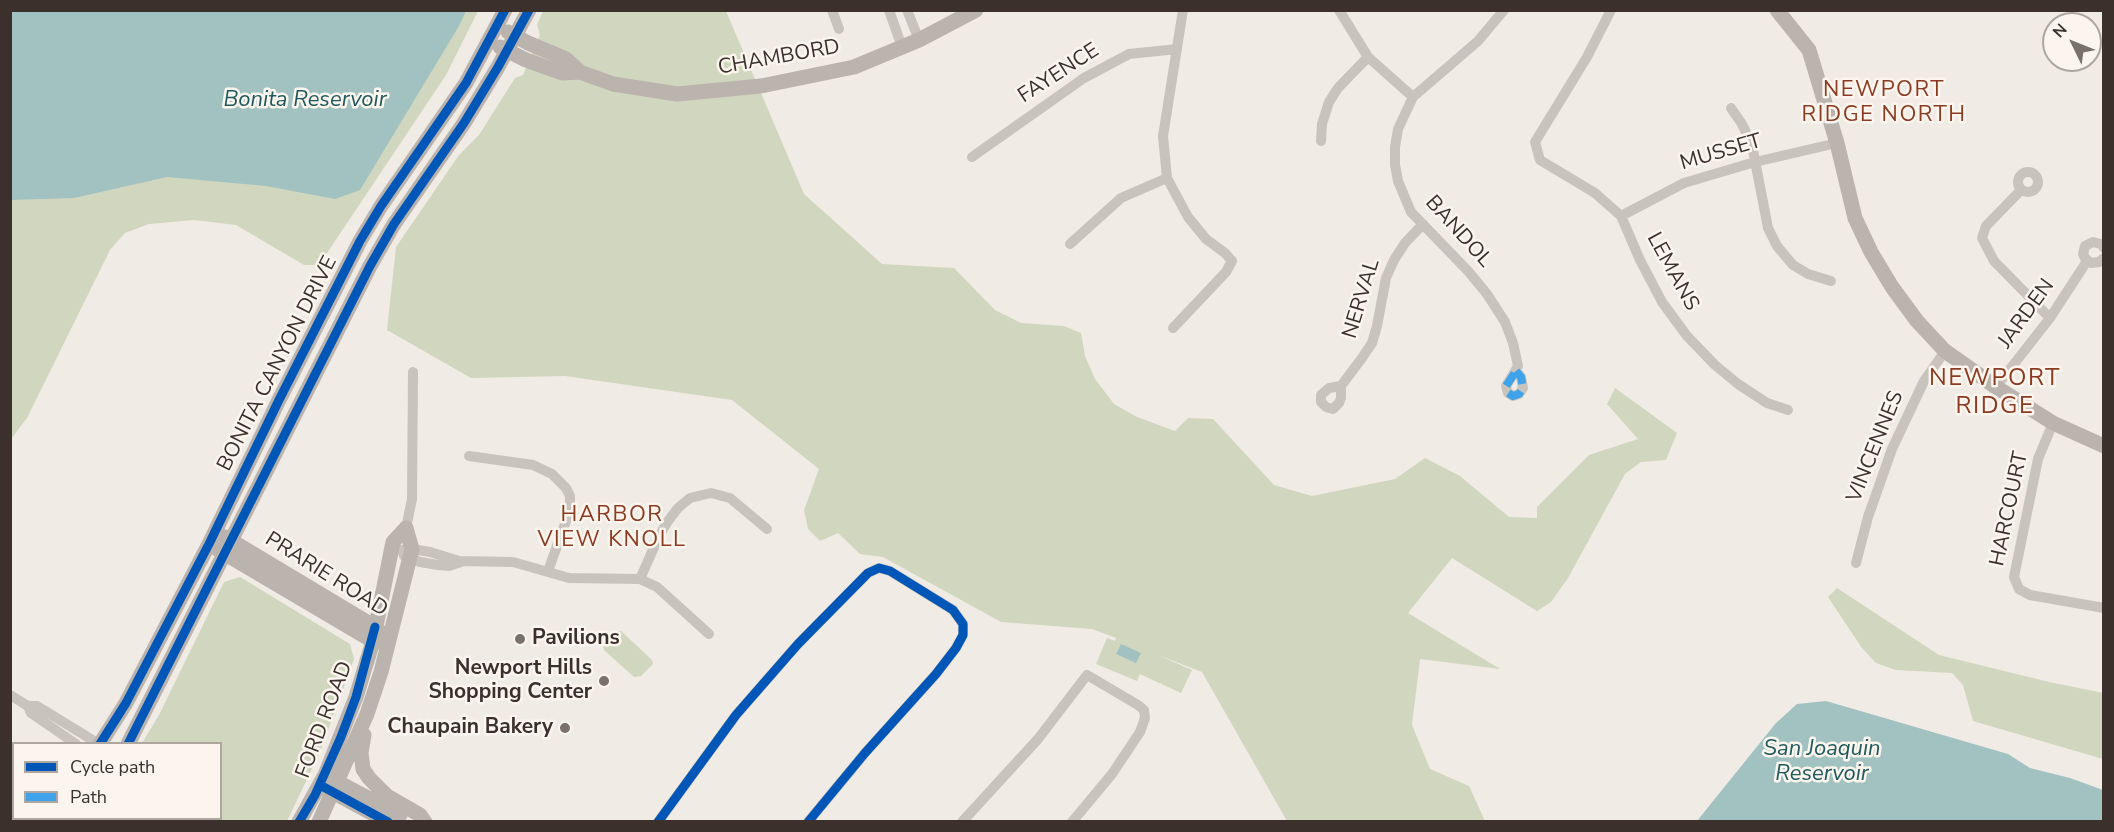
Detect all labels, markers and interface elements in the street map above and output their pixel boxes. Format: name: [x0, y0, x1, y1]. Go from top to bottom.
north arrow: [2042, 12, 2102, 72]
text: N: [2048, 19, 2072, 43]
street label: CHAMBORD: [716, 35, 842, 81]
street label: FAYENCE: [1014, 39, 1104, 109]
district label: NEWPORT RIDGE NORTH: [1801, 78, 1967, 130]
water label: Bonita Reservoir: [223, 88, 387, 114]
street label: MUSSET: [1677, 129, 1765, 177]
street label: BANDOL: [1419, 191, 1497, 273]
street label: LEMANS: [1640, 229, 1704, 315]
street label: BONITA CANYON DRIVE: [213, 252, 343, 476]
street label: NERVAL: [1338, 256, 1386, 342]
street label: JARDEN: [1993, 274, 2061, 354]
district label: NEWPORT RIDGE: [1929, 365, 2061, 421]
street label: VINCENNES: [1842, 388, 1910, 506]
street label: HARCOURT: [1986, 449, 2034, 569]
district label: HARBOR VIEW KNOLL: [537, 503, 687, 554]
street label: PRARIE ROAD: [260, 527, 392, 623]
place label: Pavilions: [532, 626, 620, 652]
marker: Pavilions: [513, 632, 527, 646]
place label: Newport Hills Shopping Center: [428, 656, 592, 706]
street label: FORD ROAD: [291, 658, 359, 782]
marker: Newport Hills Shopping Center: [597, 674, 611, 688]
place label: Chaupain Bakery: [387, 715, 553, 741]
marker: Chaupain Bakery: [558, 721, 572, 735]
water label: San Joaquin Reservoir: [1763, 737, 1881, 788]
legend: [12, 742, 222, 820]
text: Cycle path: [70, 755, 155, 779]
text: Path: [70, 785, 107, 809]

